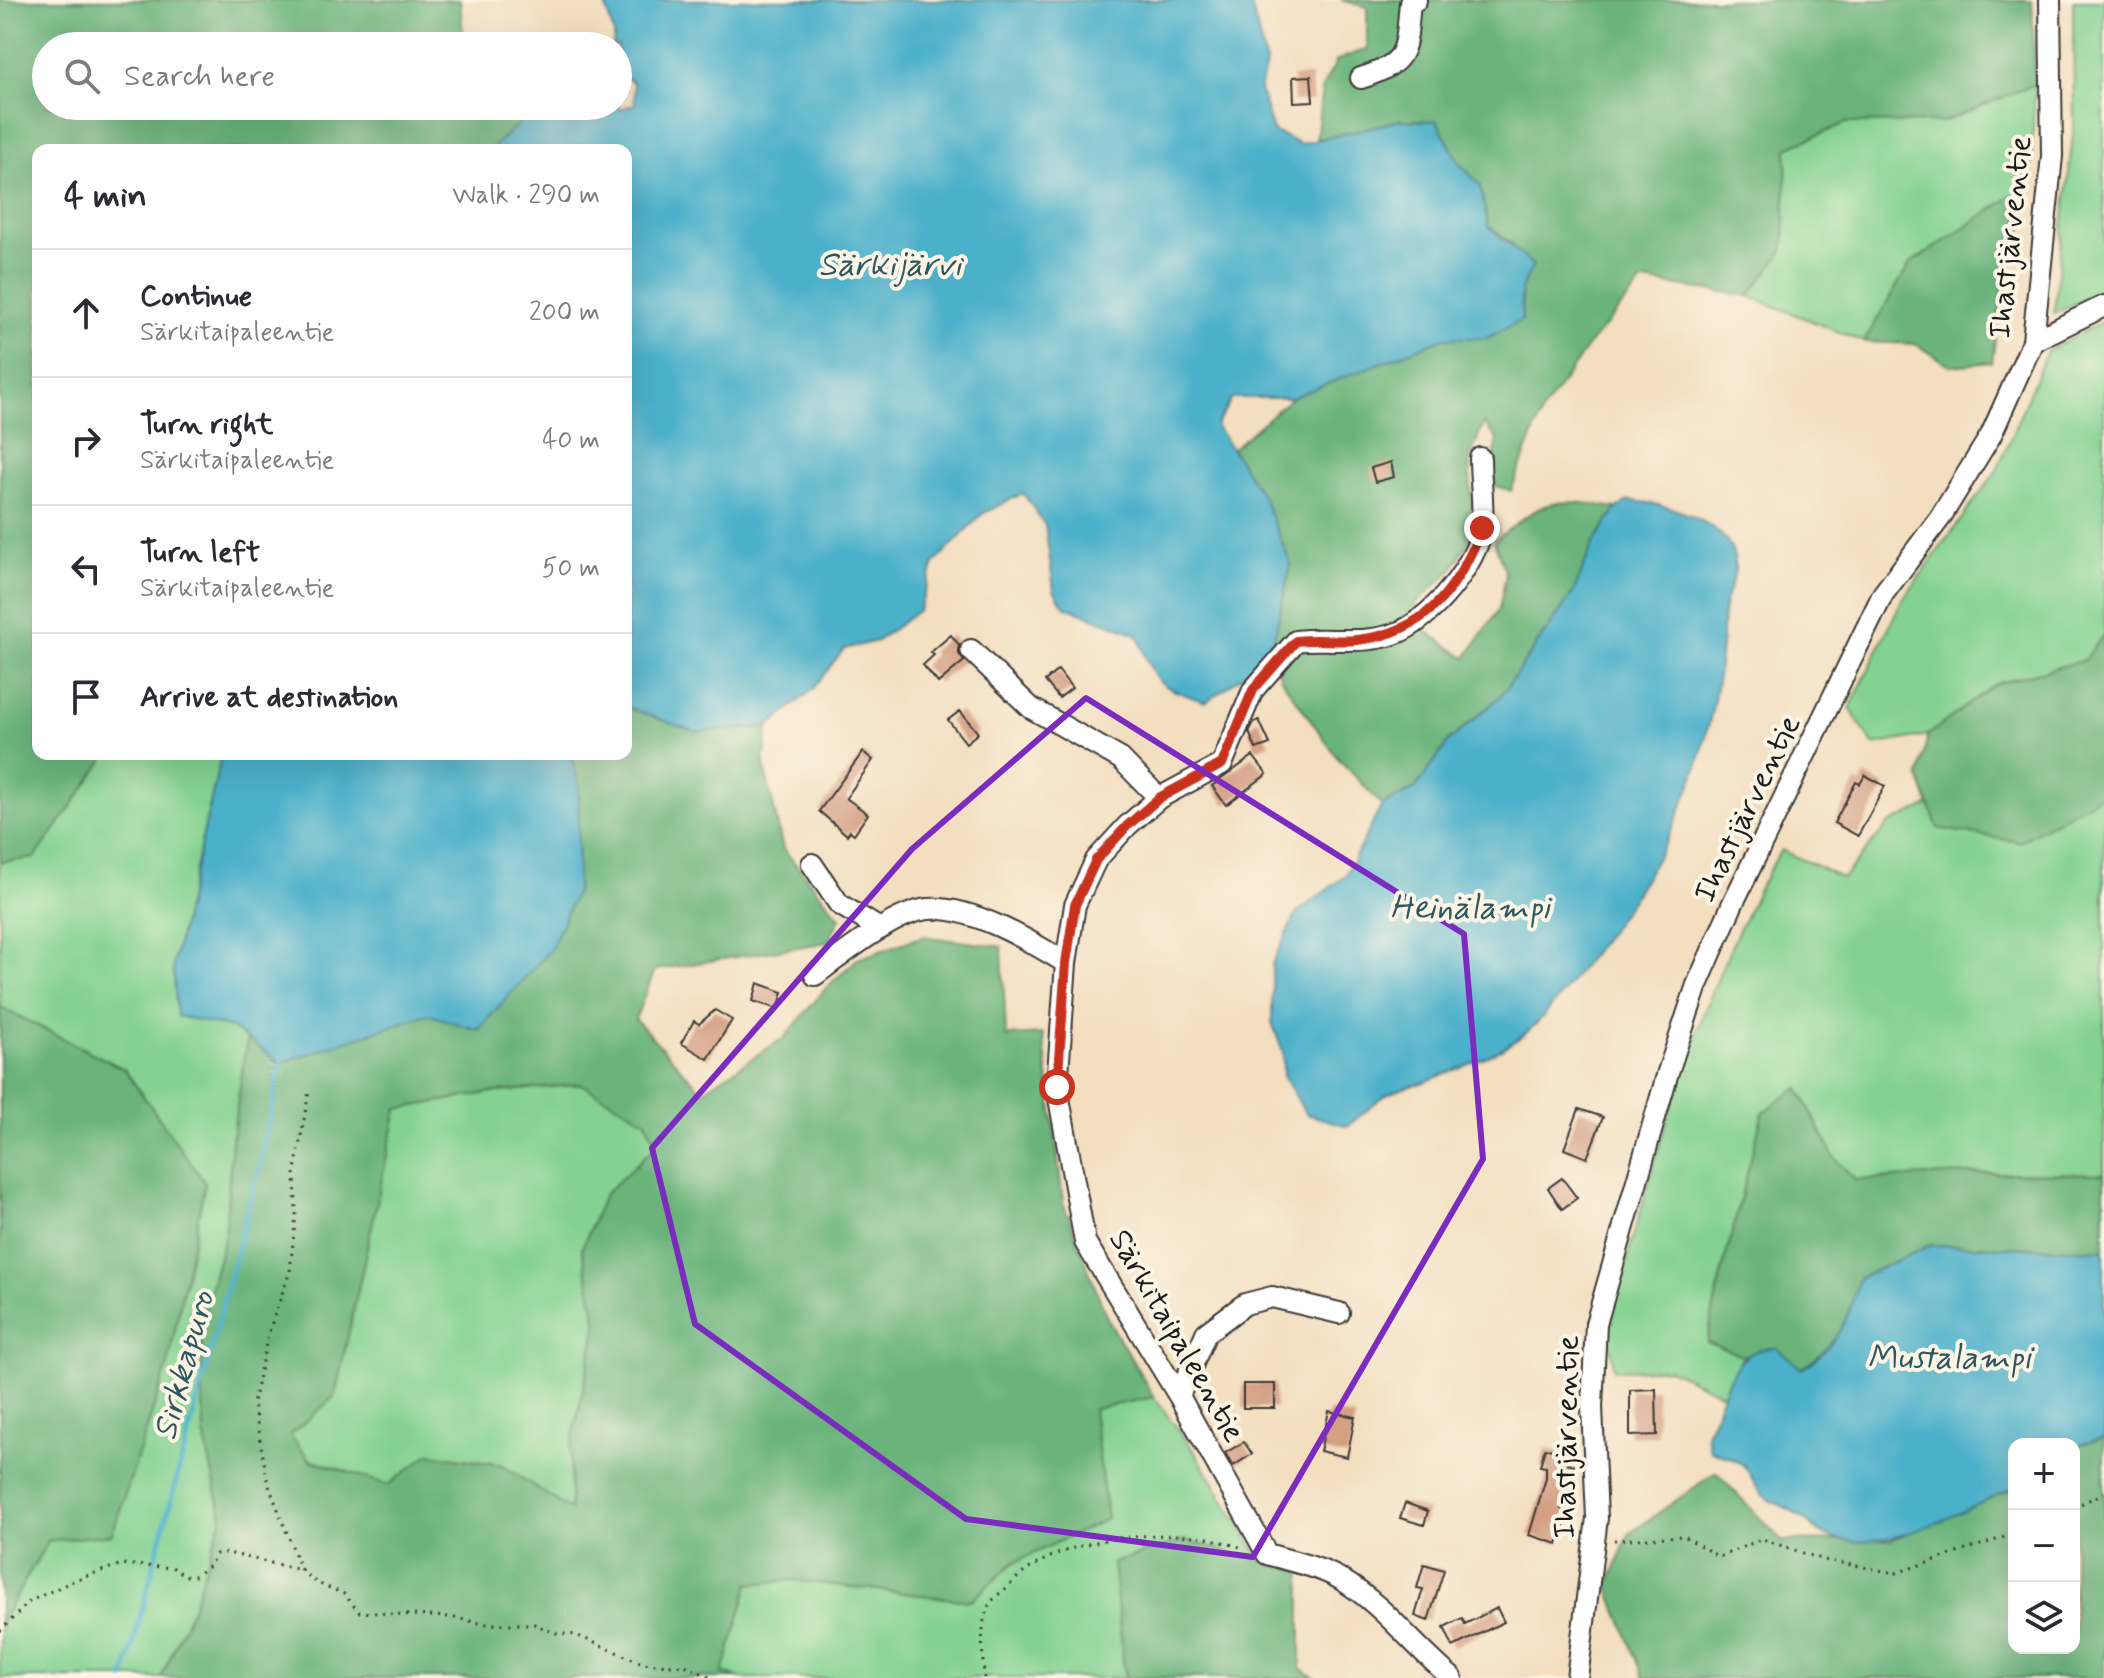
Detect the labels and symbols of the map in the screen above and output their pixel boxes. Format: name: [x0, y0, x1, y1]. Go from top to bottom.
street label: Ihastjärventie: [1979, 134, 2043, 341]
water label: Särkijärvi: [818, 243, 965, 288]
route end: [1464, 510, 1500, 546]
street label: Ihastjärventie: [1684, 708, 1811, 910]
water label: Heinälampi: [1390, 886, 1552, 931]
route start: [1039, 1069, 1075, 1105]
street label: Särkitaipaleentie: [1098, 1222, 1254, 1450]
water label: Sirkkapuro: [143, 1286, 226, 1445]
street label: Ihastjärventie: [1544, 1335, 1590, 1539]
water label: Mustalampi: [1867, 1336, 2035, 1381]

